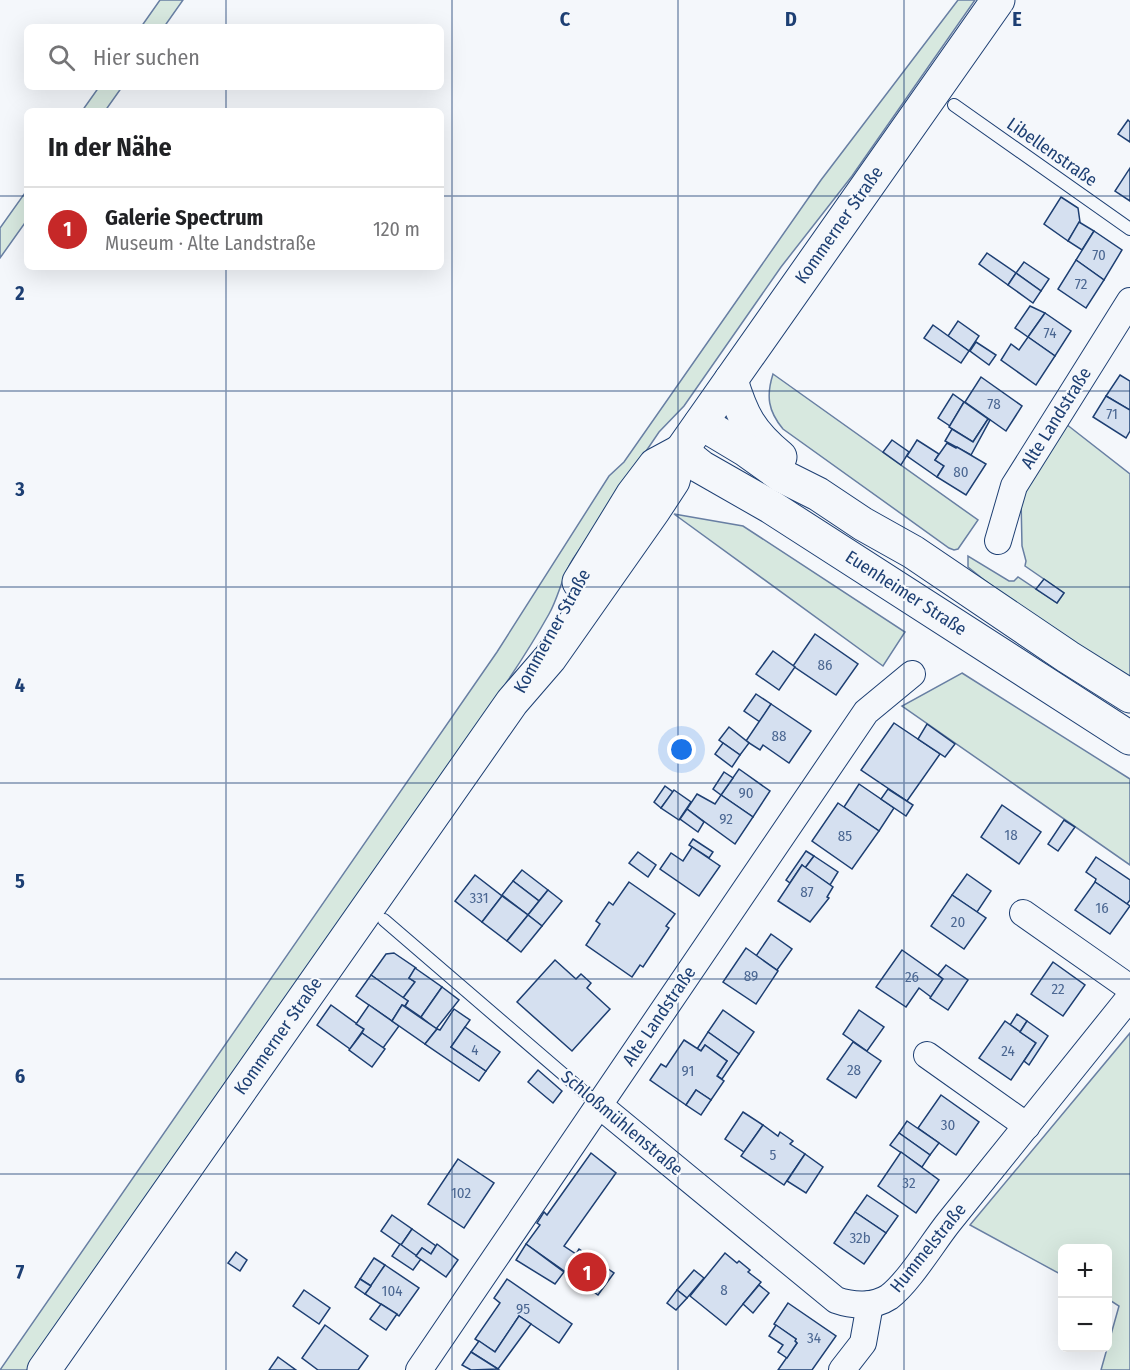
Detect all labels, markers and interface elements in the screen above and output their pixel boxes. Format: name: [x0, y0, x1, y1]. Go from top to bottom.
text: C: [560, 7, 571, 31]
text: D: [785, 7, 797, 31]
text: E: [1012, 7, 1022, 31]
search box: [24, 24, 444, 90]
icon: search: [45, 41, 78, 74]
text: Hier suchen: [93, 44, 200, 71]
street label: Libellenstraße: [1003, 113, 1102, 191]
text: In der Nähe: [48, 132, 172, 163]
street label: Kommerner Straße: [790, 162, 888, 288]
text: Galerie Spectrum: [105, 204, 263, 231]
text: 1: [63, 217, 72, 241]
text: 120 m: [373, 217, 420, 241]
text: Museum · Alte Landstraße: [105, 231, 316, 255]
house number: 70: [1092, 246, 1106, 264]
house number: 72: [1075, 275, 1088, 293]
text: 2: [14, 281, 25, 305]
house number: 74: [1044, 324, 1056, 342]
street label: Alte Landstraße: [1016, 363, 1096, 473]
house number: 78: [987, 395, 1001, 413]
house number: 71: [1106, 405, 1118, 423]
house number: 80: [953, 463, 969, 481]
text: 3: [14, 477, 25, 501]
street label: Euenheimer Straße: [841, 546, 971, 640]
street label: Kommerner Straße: [509, 565, 595, 697]
house number: 86: [818, 656, 832, 674]
text: 4: [15, 673, 25, 697]
house number: 88: [771, 727, 787, 745]
your location: [667, 735, 696, 764]
house number: 90: [738, 784, 754, 802]
house number: 92: [719, 810, 733, 828]
house number: 18: [1004, 826, 1018, 844]
house number: 85: [838, 827, 852, 845]
text: 5: [15, 869, 25, 893]
house number: 87: [800, 883, 814, 901]
house number: 331: [469, 889, 489, 907]
house number: 16: [1095, 899, 1109, 917]
house number: 20: [951, 913, 965, 931]
street label: Alte Landstraße: [618, 962, 700, 1070]
house number: 89: [744, 967, 758, 985]
house number: 26: [905, 968, 919, 986]
street label: Kommerner Straße: [229, 973, 327, 1099]
house number: 22: [1051, 980, 1065, 998]
house number: 4: [471, 1041, 479, 1059]
house number: 24: [1001, 1042, 1015, 1060]
house number: 28: [847, 1061, 861, 1079]
house number: 91: [682, 1062, 694, 1080]
text: 6: [15, 1064, 25, 1088]
street label: Schloßmühlenstraße: [557, 1066, 687, 1180]
house number: 30: [941, 1116, 955, 1134]
house number: 5: [770, 1146, 777, 1164]
house number: 32: [902, 1174, 916, 1192]
house number: 102: [451, 1184, 471, 1202]
street label: Hummelstraße: [885, 1199, 971, 1297]
house number: 32b: [849, 1229, 871, 1247]
map controls: [1058, 1244, 1112, 1352]
button: +: [1058, 1244, 1112, 1298]
pin: 1: [568, 1250, 606, 1294]
text: 7: [16, 1260, 25, 1284]
house number: 8: [720, 1281, 728, 1299]
house number: 104: [382, 1282, 402, 1300]
button: −: [1058, 1298, 1112, 1352]
house number: 95: [516, 1300, 530, 1318]
house number: 34: [807, 1329, 821, 1347]

